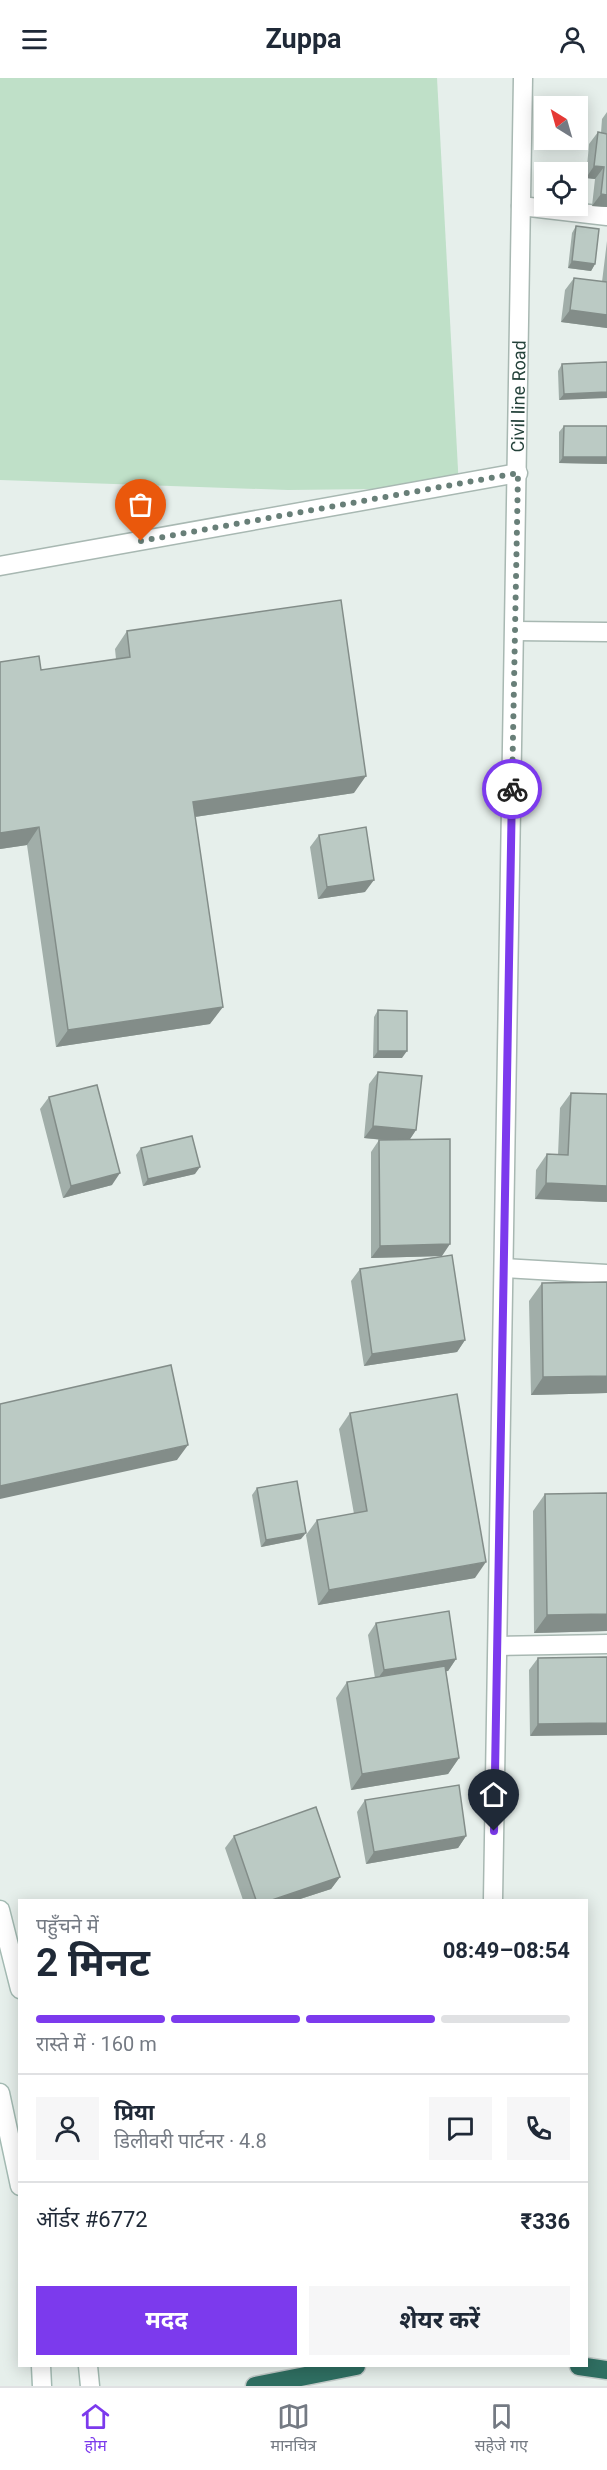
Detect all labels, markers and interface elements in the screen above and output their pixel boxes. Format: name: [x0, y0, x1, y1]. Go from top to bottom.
icon: menu: [18, 23, 51, 56]
text: Zuppa: [265, 23, 342, 55]
icon: person: [556, 23, 589, 56]
north arrow: [534, 96, 588, 150]
map controls: [534, 96, 588, 216]
button: locate: [534, 162, 588, 216]
street label: Civil line Road: [506, 340, 529, 452]
pin: [115, 479, 166, 541]
icon: bag: [124, 488, 157, 521]
courier: [482, 759, 542, 819]
icon: bike: [496, 773, 529, 806]
pin: [468, 1769, 519, 1831]
icon: home: [477, 1778, 510, 1811]
text: पहुँचने में: [36, 1914, 99, 1938]
text: 08:49–08:54: [443, 1938, 570, 1963]
text: 2 मिनट: [36, 1940, 150, 1986]
text: रास्ते में · 160 m: [36, 2032, 157, 2056]
button: person: [36, 2097, 99, 2160]
button: chat: [429, 2097, 492, 2160]
button: phone: [507, 2097, 570, 2160]
text: प्रिया: [114, 2100, 154, 2125]
text: डिलीवरी पार्टनर · 4.8: [114, 2129, 267, 2153]
text: ऑर्डर #6772: [36, 2207, 148, 2232]
text: ₹336: [521, 2209, 570, 2234]
button: मदद: [36, 2286, 297, 2355]
button: शेयर करें: [309, 2286, 570, 2355]
tab: होम: [79, 2400, 112, 2458]
tab: मानचित्र: [271, 2400, 316, 2458]
tab: सहेजे गए: [475, 2400, 528, 2458]

